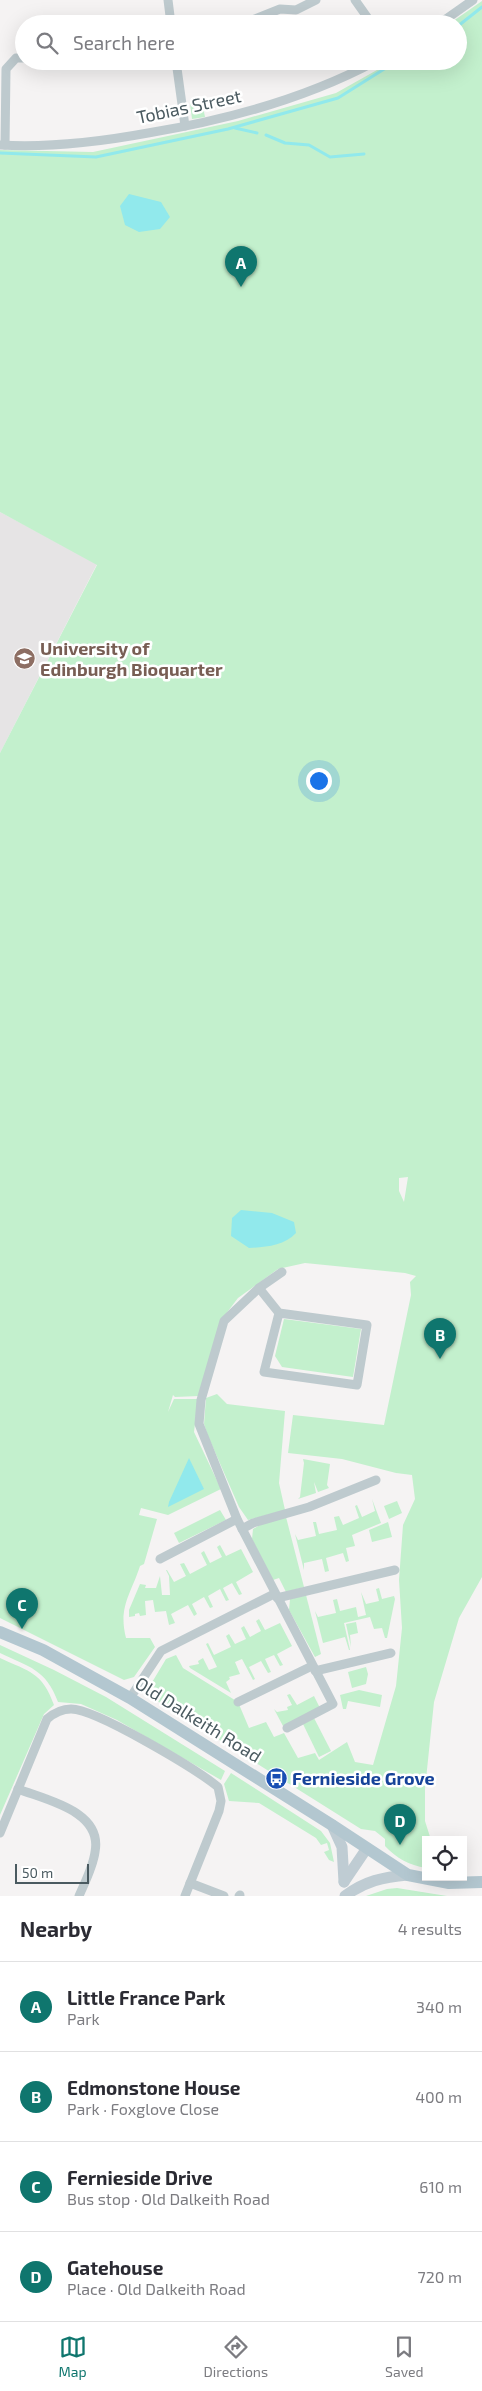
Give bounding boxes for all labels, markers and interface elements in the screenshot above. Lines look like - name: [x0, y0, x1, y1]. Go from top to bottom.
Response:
- search box: [15, 15, 467, 70]
- icon: search: [33, 29, 61, 57]
- text: Search here: [73, 31, 175, 54]
- street label: Tobias Street: [134, 84, 243, 128]
- pin: A: [225, 246, 257, 287]
- place label: University of Edinburgh Bioquarter: [40, 637, 223, 680]
- school or university icon: University of Edinburgh Bioquarter: [12, 647, 36, 671]
- your location: [306, 768, 332, 794]
- pin: B: [424, 1318, 456, 1359]
- pin: C: [6, 1588, 38, 1629]
- street label: Old Dalkeith Road: [131, 1671, 266, 1767]
- bus stop icon: Fernieside Grove: [264, 1767, 288, 1791]
- place label: Fernieside Grove: [292, 1767, 435, 1789]
- pin: D: [384, 1804, 416, 1845]
- map controls: [422, 1836, 467, 1881]
- button: locate: [422, 1836, 467, 1881]
- scale bar: [15, 1861, 89, 1884]
- text: 50 m: [22, 1864, 53, 1881]
- text: Nearby: [20, 1916, 92, 1941]
- text: 4 results: [398, 1919, 462, 1938]
- text: Little France Park: [67, 1986, 225, 2009]
- text: A: [31, 1997, 41, 2016]
- text: 340 m: [416, 1997, 462, 2016]
- text: Park: [67, 2009, 100, 2028]
- text: Edmonstone House: [67, 2076, 240, 2099]
- text: B: [31, 2087, 41, 2106]
- text: 400 m: [415, 2087, 462, 2106]
- text: Park · Foxglove Close: [67, 2099, 219, 2118]
- text: Fernieside Drive: [67, 2166, 213, 2189]
- text: C: [31, 2177, 41, 2196]
- text: 610 m: [419, 2177, 462, 2196]
- text: Bus stop · Old Dalkeith Road: [67, 2189, 270, 2208]
- text: Gatehouse: [67, 2256, 163, 2279]
- text: D: [31, 2267, 41, 2286]
- text: 720 m: [418, 2267, 462, 2286]
- text: Place · Old Dalkeith Road: [67, 2279, 246, 2298]
- tab: Map: [58, 2333, 87, 2380]
- tab: Directions: [204, 2333, 268, 2380]
- tab: Saved: [385, 2333, 424, 2380]

